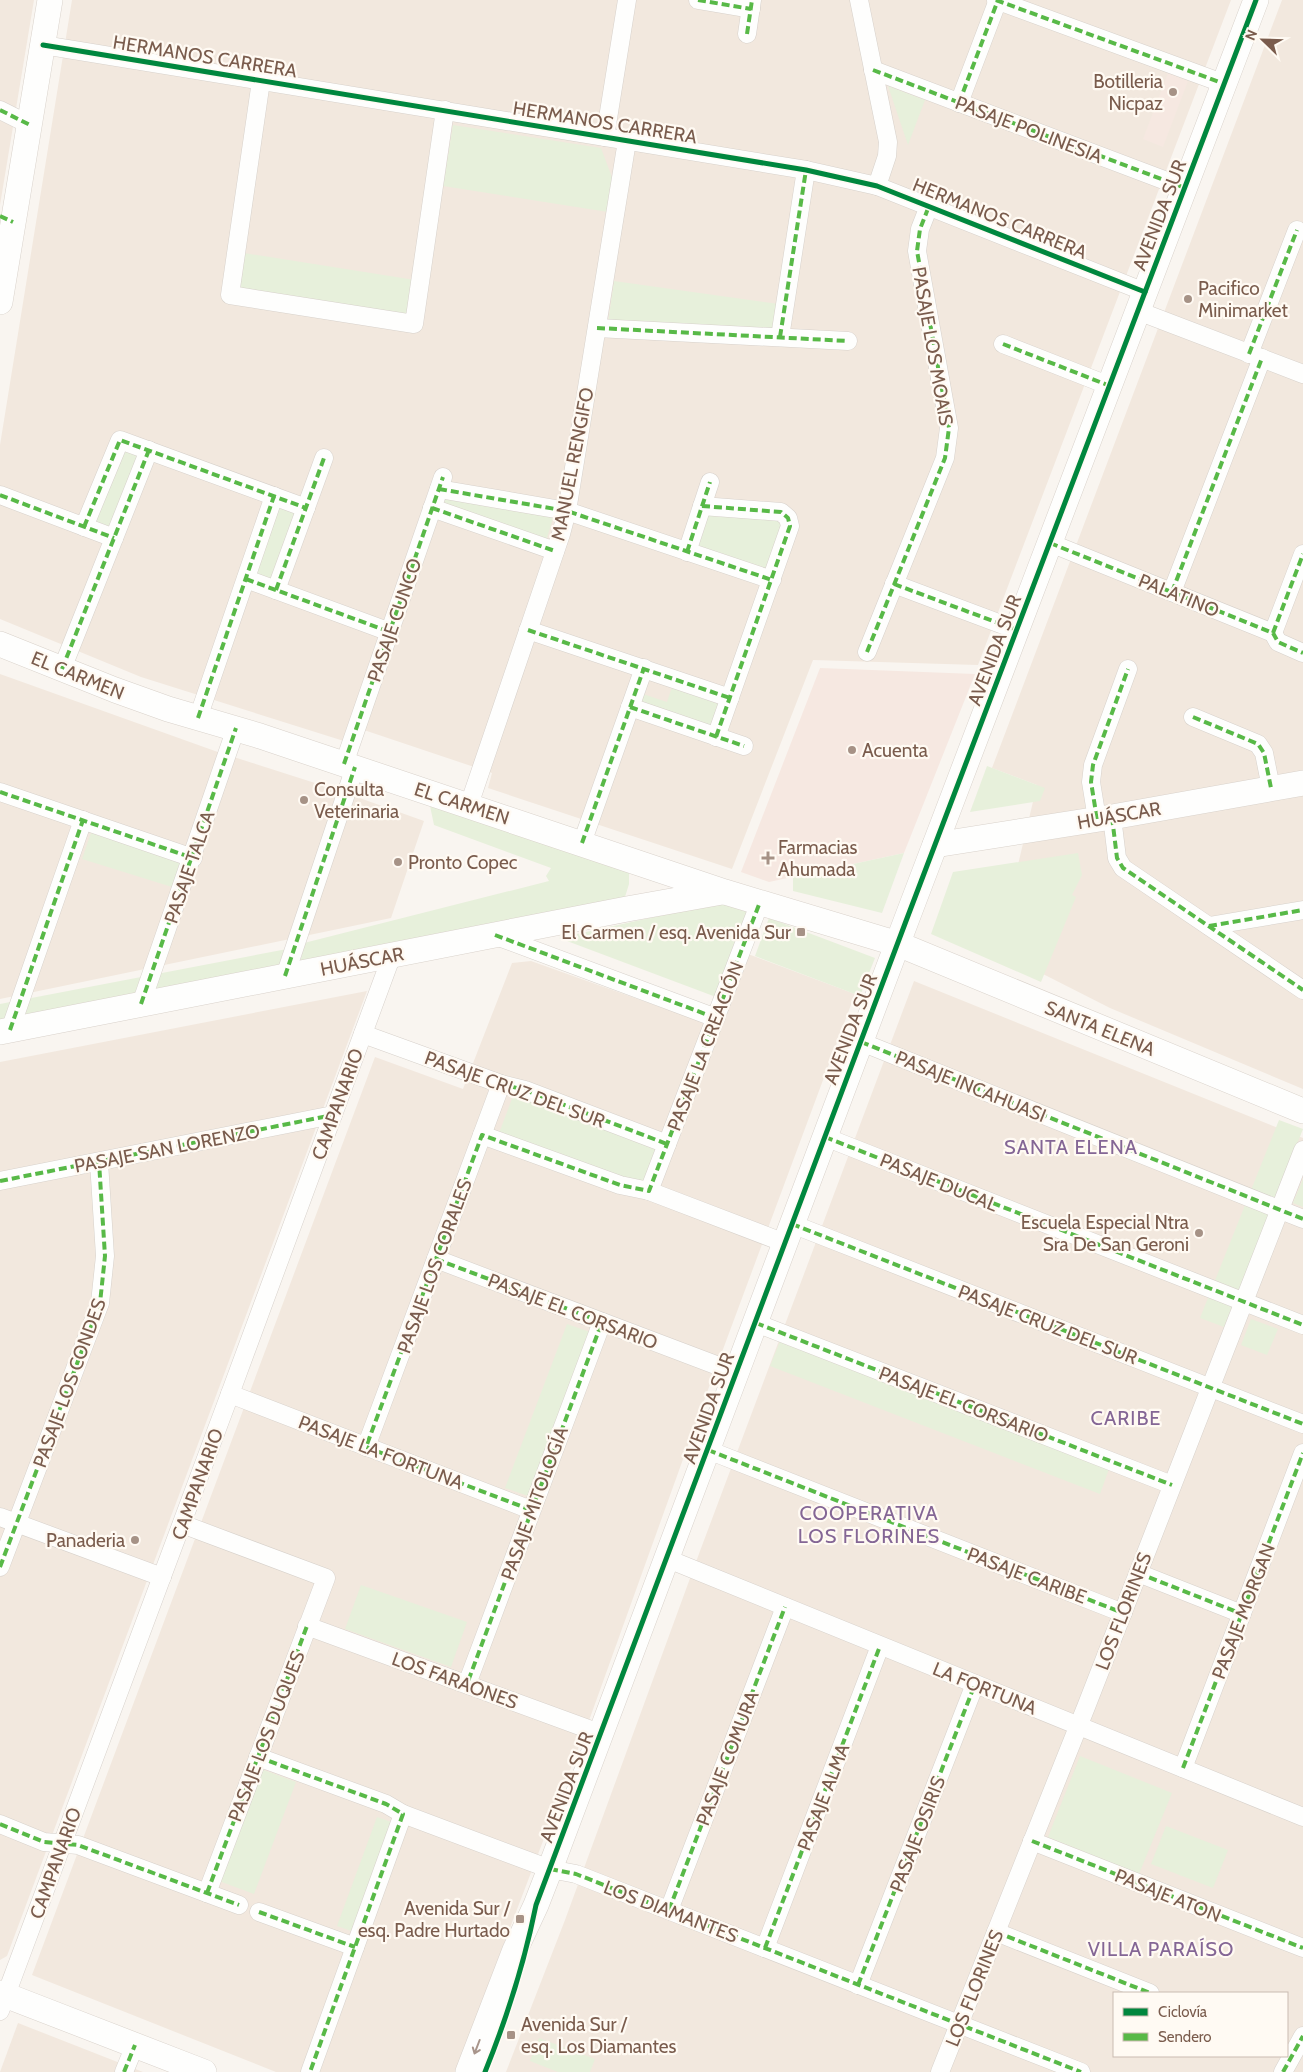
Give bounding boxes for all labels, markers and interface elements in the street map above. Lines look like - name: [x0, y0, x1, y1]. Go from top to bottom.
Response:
- north arrow: [1238, 15, 1288, 65]
- text: N: [1241, 27, 1261, 43]
- street label: HERMANOS CARRERA: [111, 31, 299, 82]
- place label: Botilleria Nicpaz: [1093, 70, 1163, 115]
- marker: Botilleria Nicpaz: [1167, 86, 1179, 98]
- street label: PASAJE POLINESIA: [952, 91, 1106, 168]
- street label: HERMANOS CARRERA: [511, 97, 699, 148]
- street label: AVENIDA SUR: [1128, 156, 1191, 274]
- street label: HERMANOS CARRERA: [909, 173, 1091, 264]
- street label: PASAJE LOS MOAIS: [907, 265, 958, 427]
- place label: Pacifico Minimarket: [1198, 277, 1289, 322]
- marker: Pacifico Minimarket: [1182, 293, 1194, 305]
- street label: MANUEL RENGIFO: [546, 385, 599, 543]
- street label: PASAJE CUNCO: [363, 555, 426, 685]
- street label: PALATINO: [1135, 569, 1223, 622]
- street label: AVENIDA SUR: [963, 591, 1026, 709]
- street label: EL CARMEN: [28, 646, 128, 705]
- place label: Acuenta: [862, 739, 928, 762]
- marker: Acuenta: [846, 744, 858, 756]
- street label: EL CARMEN: [411, 777, 512, 830]
- place label: Consulta Veterinaria: [314, 778, 399, 823]
- marker: Consulta Veterinaria: [298, 794, 310, 806]
- street label: HUÁSCAR: [1075, 796, 1163, 834]
- street label: PASAJE TALCA: [159, 808, 220, 926]
- place label: Farmacias Ahumada: [778, 836, 858, 881]
- place label: Pronto Copec: [408, 851, 518, 874]
- marker: Farmacias Ahumada: [762, 852, 774, 864]
- marker: Pronto Copec: [392, 856, 404, 868]
- place label: El Carmen / esq. Avenida Sur: [561, 921, 791, 944]
- marker: El Carmen / esq. Avenida Sur: [795, 926, 807, 938]
- street label: HUÁSCAR: [318, 941, 406, 981]
- street label: PASAJE LA CREACIÓN: [662, 958, 748, 1134]
- street label: AVENIDA SUR: [819, 970, 882, 1088]
- street label: SANTA ELENA: [1041, 996, 1159, 1061]
- street label: CAMPANARIO: [307, 1045, 368, 1163]
- street label: PASAJE CRUZ DEL SUR: [422, 1046, 609, 1133]
- street label: PASAJE INCAHUASI: [892, 1046, 1049, 1127]
- street label: PASAJE SAN LORENZO: [72, 1119, 262, 1178]
- district label: SANTA ELENA: [1004, 1135, 1138, 1159]
- street label: PASAJE DUCAL: [877, 1148, 1001, 1217]
- street label: PASAJE LOS CORALES: [392, 1176, 477, 1356]
- place label: Escuela Especial Ntra Sra De San Geroni: [1021, 1211, 1189, 1256]
- marker: Escuela Especial Ntra Sra De San Geroni: [1193, 1227, 1205, 1239]
- street label: PASAJE EL CORSARIO: [485, 1269, 661, 1354]
- street label: PASAJE CRUZ DEL SUR: [955, 1280, 1141, 1369]
- street label: PASAJE LOS CONDES: [28, 1296, 111, 1471]
- street label: AVENIDA SUR: [678, 1349, 739, 1467]
- street label: PASAJE EL CORSARIO: [876, 1362, 1052, 1447]
- district label: CARIBE: [1091, 1406, 1161, 1430]
- street label: PASAJE LA FORTUNA: [295, 1410, 467, 1495]
- street label: PASAJE MITOLOGÍA: [495, 1423, 573, 1583]
- street label: CAMPANARIO: [167, 1425, 228, 1543]
- district label: COOPERATIVA LOS FLORINES: [798, 1501, 940, 1548]
- place label: Panaderia: [46, 1529, 125, 1552]
- marker: Panaderia: [129, 1534, 141, 1546]
- street label: PASAJE MORGAN: [1207, 1540, 1280, 1682]
- street label: PASAJE CARIBE: [964, 1542, 1090, 1609]
- street label: LOS FLORINES: [1091, 1549, 1156, 1673]
- street label: LOS FARAONES: [389, 1647, 521, 1714]
- street label: PASAJE LOS DUQUES: [223, 1648, 310, 1825]
- street label: LA FORTUNA: [929, 1657, 1040, 1720]
- street label: PASAJE COMURA: [691, 1687, 764, 1829]
- street label: AVENIDA SUR: [535, 1728, 598, 1846]
- street label: PASAJE ALMA: [793, 1740, 854, 1854]
- street label: PASAJE OSIRIS: [885, 1773, 950, 1895]
- street label: CAMPANARIO: [25, 1804, 86, 1922]
- street label: PASAJE ATON: [1111, 1864, 1224, 1927]
- street label: LOS DIAMANTES: [601, 1875, 741, 1948]
- place label: Avenida Sur / esq. Padre Hurtado: [358, 1897, 511, 1942]
- marker: Avenida Sur / esq. Padre Hurtado: [514, 1913, 526, 1925]
- street label: LOS FLORINES: [941, 1926, 1008, 2050]
- district label: VILLA PARAÍSO: [1088, 1937, 1234, 1961]
- legend: [1113, 1992, 1288, 2057]
- text: Ciclovía: [1158, 2003, 1208, 2021]
- place label: Avenida Sur / esq. Los Diamantes: [521, 2013, 676, 2058]
- text: Sendero: [1158, 2028, 1212, 2046]
- marker: Avenida Sur / esq. Los Diamantes: [505, 2029, 517, 2041]
- one-way arrow: [472, 2039, 482, 2054]

